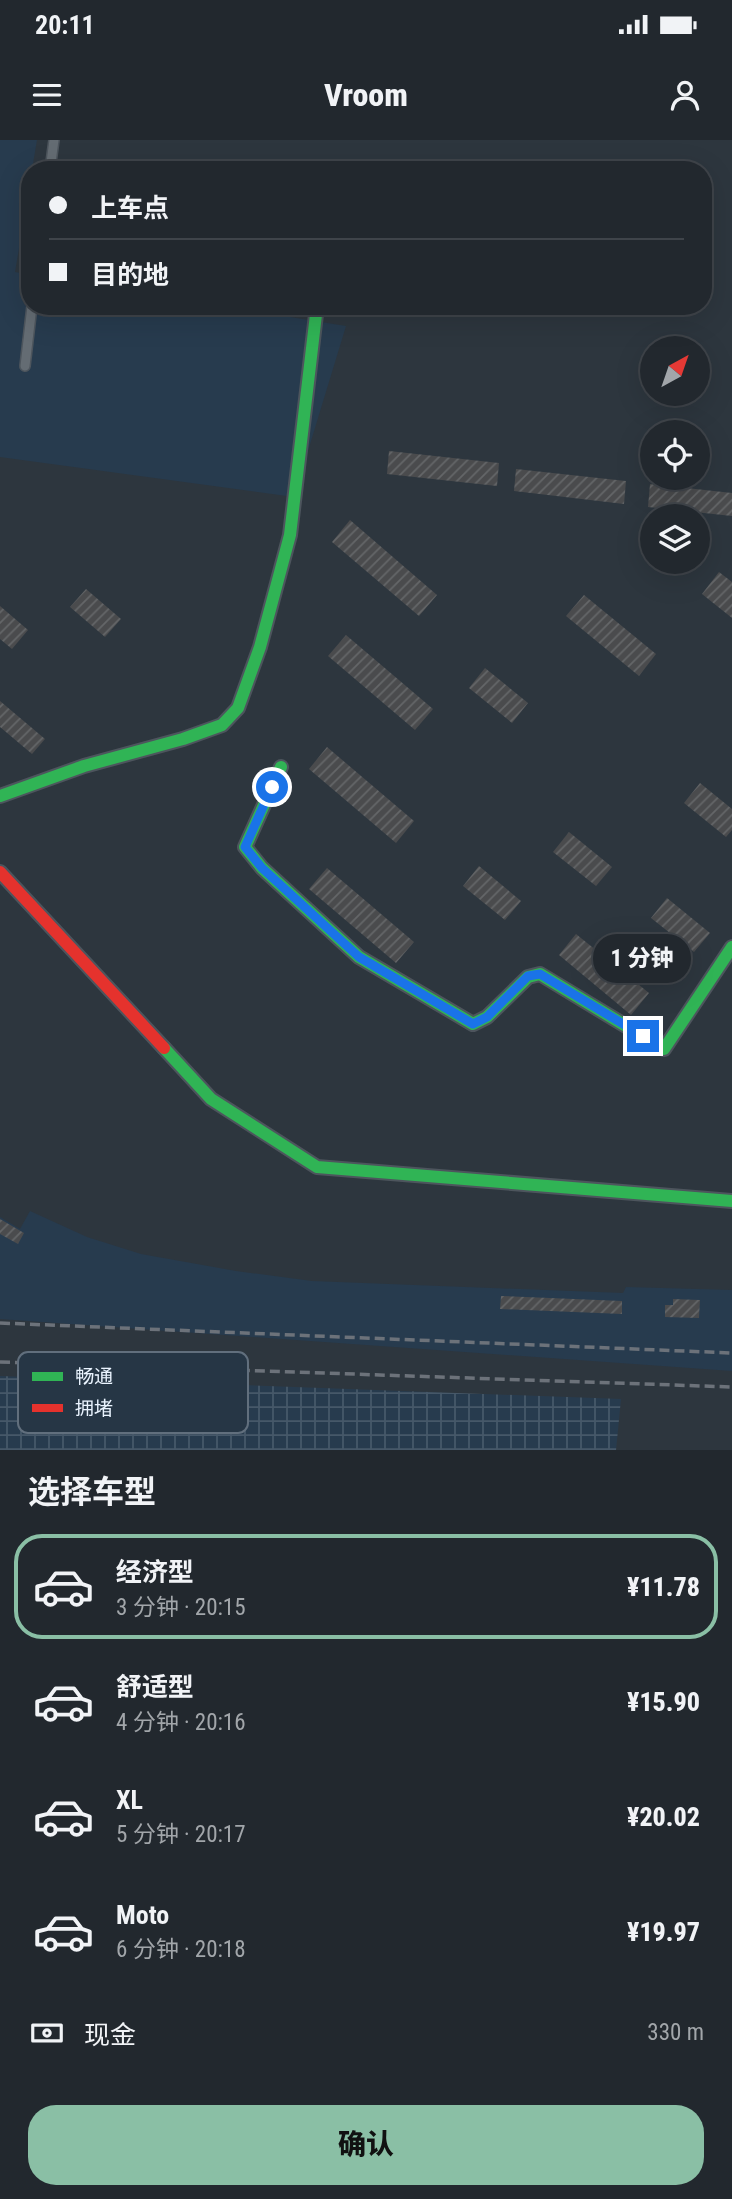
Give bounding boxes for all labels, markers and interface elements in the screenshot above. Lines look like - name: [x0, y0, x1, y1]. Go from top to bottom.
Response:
- text: 20:11: [35, 10, 95, 40]
- icon: menu: [28, 76, 66, 114]
- text: Vroom: [324, 76, 408, 114]
- icon: person: [666, 76, 704, 114]
- text: 上车点: [91, 193, 169, 223]
- text: 目的地: [91, 260, 169, 290]
- north arrow: [640, 336, 710, 406]
- map controls: [640, 336, 710, 574]
- button: locate: [640, 420, 710, 490]
- button: layers: [640, 504, 710, 574]
- route start: [256, 771, 288, 803]
- callout: 1 分钟: [594, 934, 692, 984]
- text: 1 分钟: [611, 945, 674, 972]
- route end: [627, 1020, 659, 1052]
- legend: [18, 1352, 248, 1433]
- text: 畅通: [75, 1365, 113, 1388]
- text: 拥堵: [75, 1397, 113, 1420]
- text: 选择车型: [28, 1473, 156, 1511]
- icon: car: [32, 1555, 95, 1618]
- text: 经济型: [116, 1557, 194, 1587]
- text: ¥11.78: [627, 1572, 700, 1602]
- text: 3 分钟 · 20:15: [116, 1594, 246, 1621]
- icon: car: [32, 1670, 95, 1733]
- text: 舒适型: [116, 1672, 194, 1702]
- text: ¥15.90: [627, 1687, 700, 1717]
- text: 4 分钟 · 20:16: [116, 1709, 246, 1736]
- icon: car: [32, 1785, 95, 1848]
- text: XL: [116, 1785, 143, 1815]
- text: ¥20.02: [627, 1802, 700, 1832]
- text: 5 分钟 · 20:17: [116, 1821, 246, 1848]
- icon: car: [32, 1900, 95, 1963]
- text: Moto: [116, 1900, 169, 1930]
- text: ¥19.97: [627, 1917, 700, 1947]
- text: 6 分钟 · 20:18: [116, 1936, 246, 1963]
- icon: cash: [28, 2014, 66, 2052]
- text: 330 m: [647, 2019, 704, 2046]
- text: 现金: [84, 2020, 136, 2050]
- button: 确认: [28, 2105, 704, 2185]

